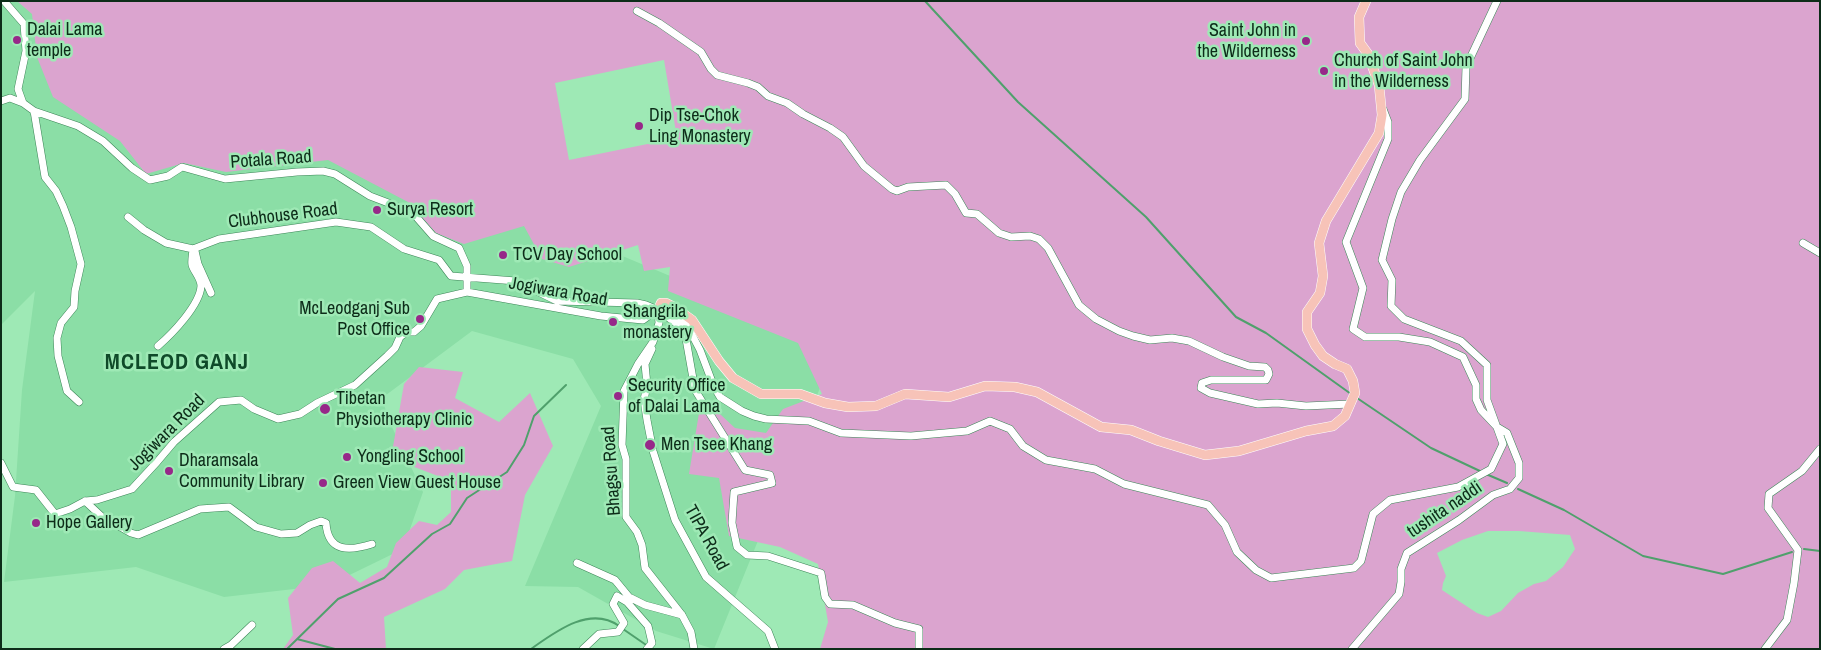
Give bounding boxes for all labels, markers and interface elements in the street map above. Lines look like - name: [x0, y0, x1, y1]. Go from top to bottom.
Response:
- place label: Dalai Lama temple: [27, 19, 102, 62]
- place label: Saint John in the Wilderness: [1198, 20, 1296, 62]
- marker: Dalai Lama temple: [11, 34, 23, 46]
- marker: Saint John in the Wilderness: [1300, 35, 1312, 47]
- place label: Church of Saint John in the Wilderness: [1334, 50, 1473, 92]
- marker: Church of Saint John in the Wilderness: [1318, 65, 1330, 77]
- place label: Dip Tse-Chok Ling Monastery: [649, 105, 751, 148]
- marker: Dip Tse-Chok Ling Monastery: [633, 120, 645, 132]
- street label: Potala Road: [230, 146, 312, 174]
- street label: Clubhouse Road: [227, 199, 339, 233]
- place label: Surya Resort: [387, 199, 473, 221]
- marker: Surya Resort: [371, 204, 383, 216]
- place label: TCV Day School: [513, 244, 622, 266]
- marker: TCV Day School: [497, 249, 509, 261]
- street label: Jogiwara Road: [507, 273, 609, 311]
- place label: McLeodganj Sub Post Office: [299, 298, 410, 340]
- place label: Shangrila monastery: [623, 301, 692, 344]
- marker: McLeodganj Sub Post Office: [414, 313, 426, 325]
- marker: Shangrila monastery: [607, 316, 619, 328]
- district label: MCLEOD GANJ: [103, 350, 251, 376]
- place label: Security Office of Dalai Lama: [628, 375, 725, 418]
- place label: Tibetan Physiotherapy Clinic: [336, 388, 472, 430]
- street label: Jogiwara Road: [124, 390, 210, 476]
- marker: Security Office of Dalai Lama: [612, 390, 624, 402]
- marker: Tibetan Physiotherapy Clinic: [318, 402, 332, 416]
- street label: Bhagsu Road: [598, 426, 626, 516]
- place label: Men Tsee Khang: [661, 434, 772, 456]
- marker: Men Tsee Khang: [643, 438, 657, 452]
- place label: Yongling School: [357, 446, 463, 468]
- place label: Dharamsala Community Library: [179, 450, 304, 492]
- marker: Yongling School: [341, 451, 353, 463]
- marker: Dharamsala Community Library: [163, 465, 175, 477]
- place label: Green View Guest House: [333, 472, 501, 494]
- marker: Green View Guest House: [317, 477, 329, 489]
- street label: tushita naddi: [1404, 477, 1486, 543]
- street label: TIPA Road: [679, 502, 733, 574]
- place label: Hope Gallery: [46, 512, 132, 534]
- marker: Hope Gallery: [30, 517, 42, 529]

